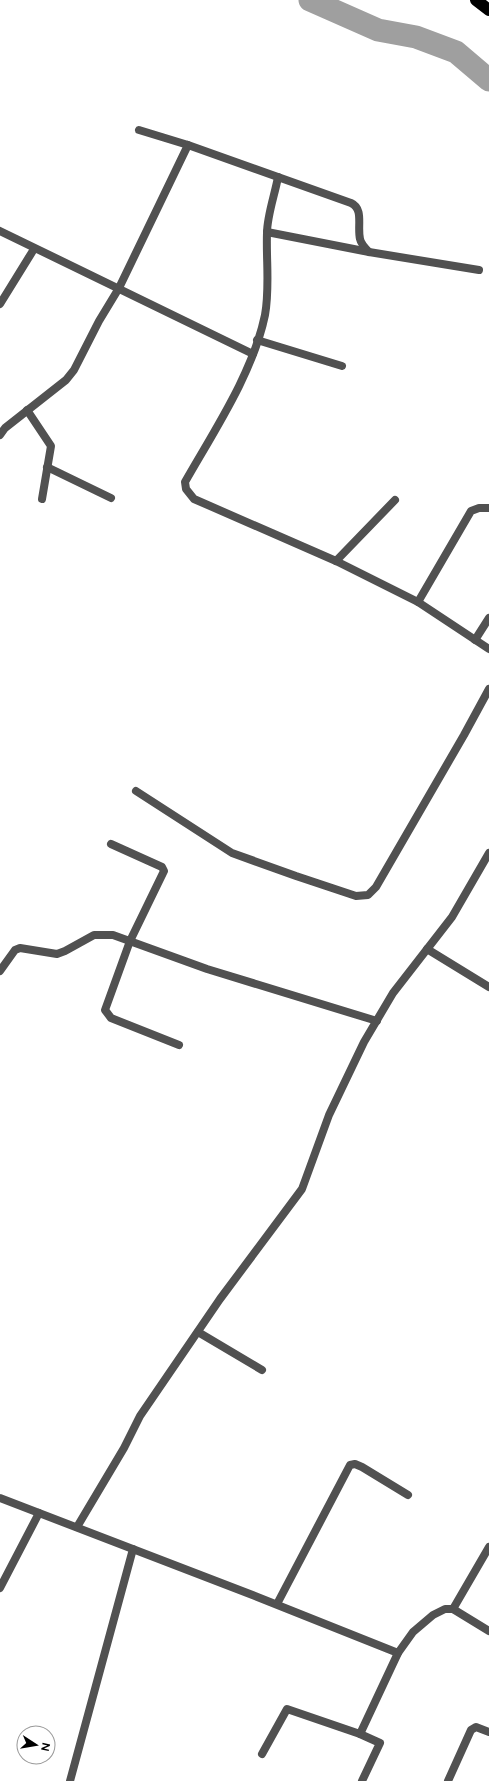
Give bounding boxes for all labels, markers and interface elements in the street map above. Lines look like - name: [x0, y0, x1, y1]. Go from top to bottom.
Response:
- north arrow: [16, 1725, 56, 1765]
- text: N: [38, 1741, 53, 1752]

